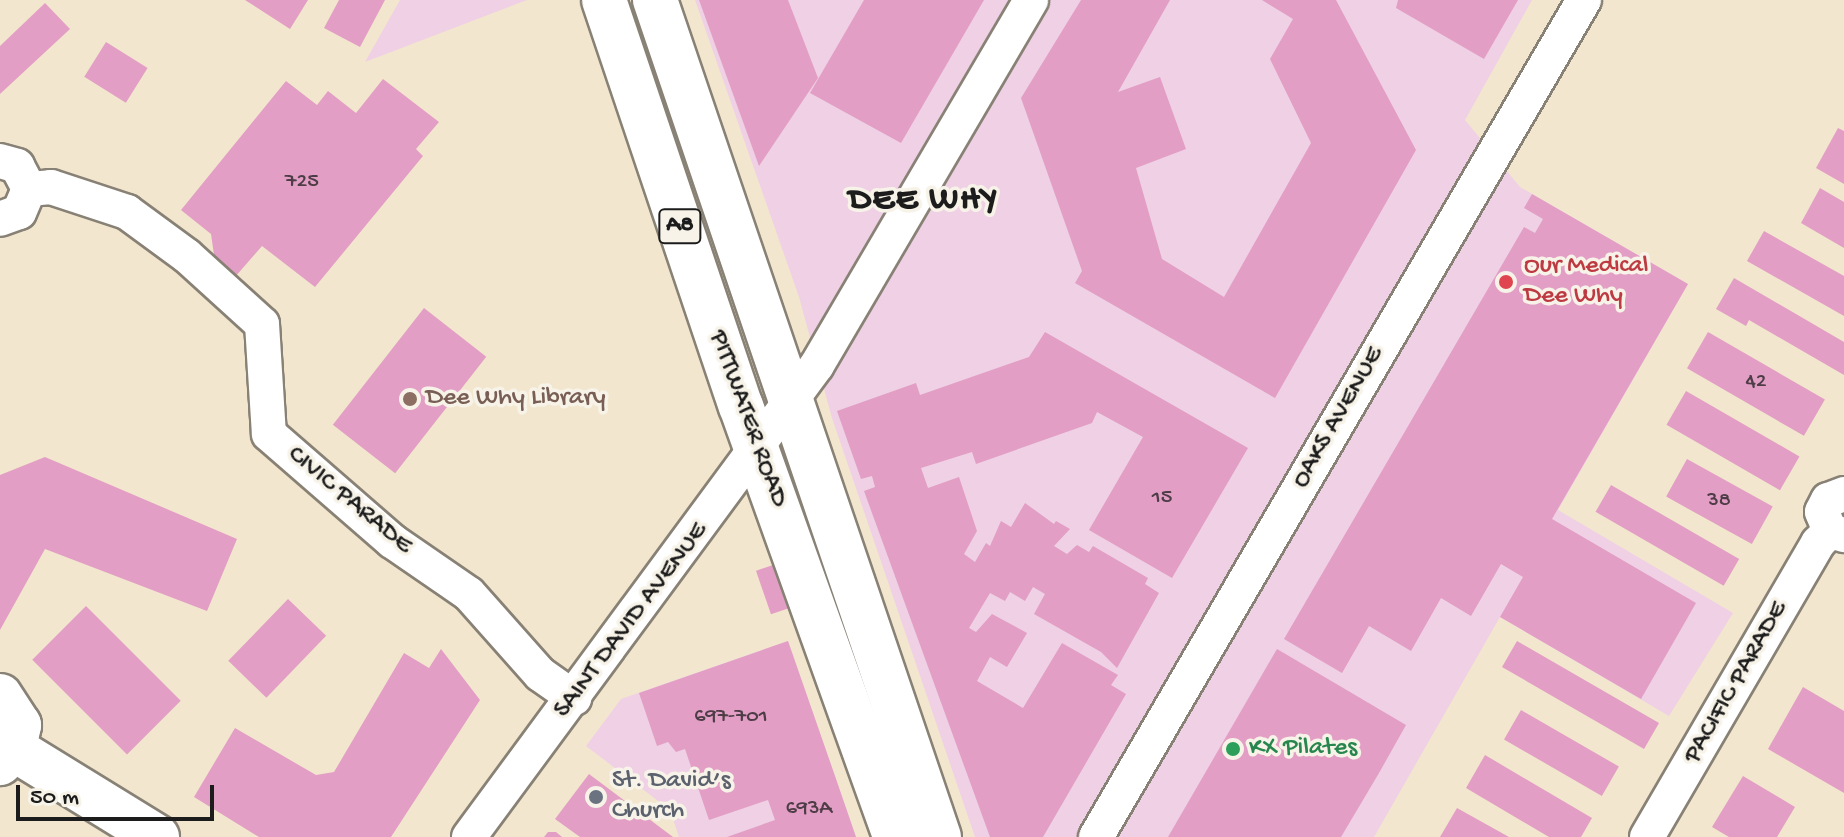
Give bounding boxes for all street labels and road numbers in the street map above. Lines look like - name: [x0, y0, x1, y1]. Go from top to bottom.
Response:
- road number: A8: [658, 206, 702, 246]
- street label: PITTWATER ROAD: [701, 326, 793, 512]
- street label: OAKS AVENUE: [1286, 342, 1392, 494]
- street label: CIVIC PARADE: [280, 440, 418, 562]
- street label: SAINT DAVID AVENUE: [548, 517, 716, 725]
- street label: PACIFIC PARADE: [1678, 597, 1796, 769]

